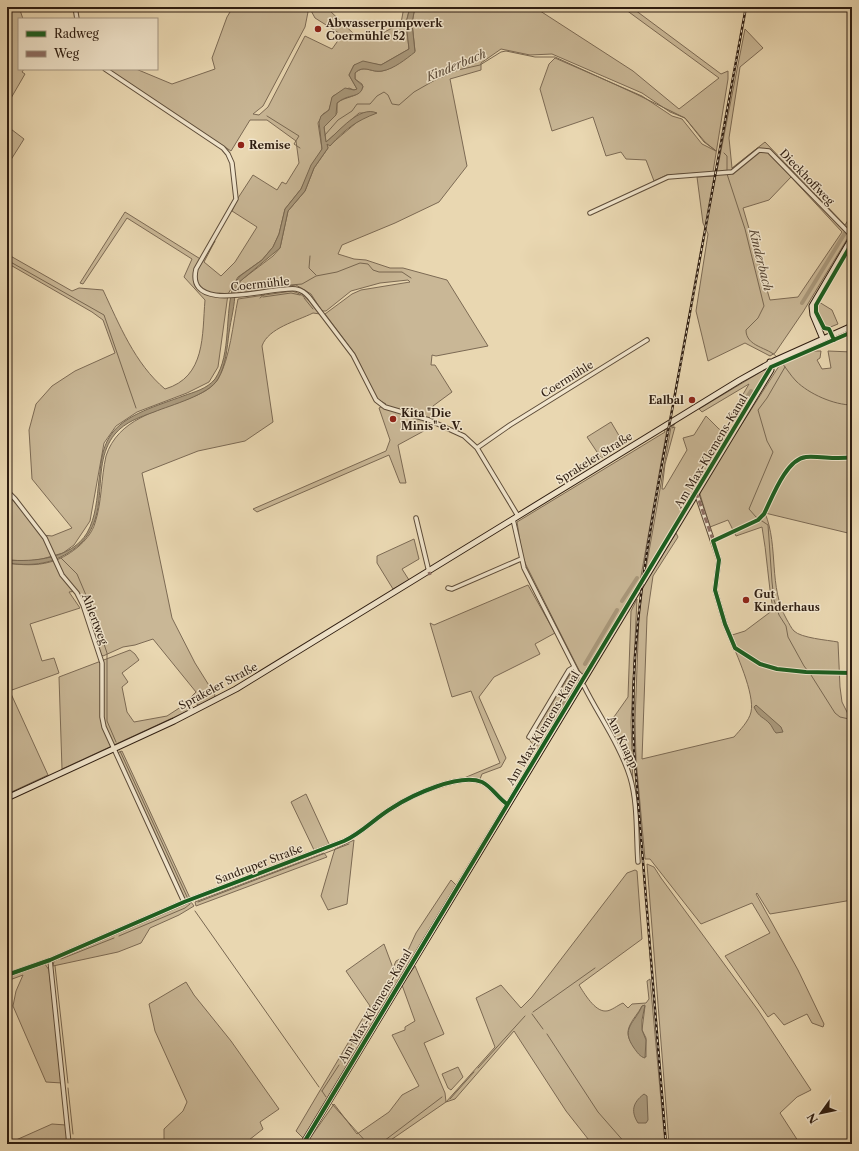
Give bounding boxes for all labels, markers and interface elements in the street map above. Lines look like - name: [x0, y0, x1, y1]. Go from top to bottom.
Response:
- place label: Abwasserpumpwerk Coermühle 52: [325, 16, 443, 43]
- legend: [18, 18, 158, 70]
- marker: Abwasserpumpwerk Coermühle 52: [313, 24, 323, 34]
- text: Radweg: [54, 26, 100, 41]
- text: Weg: [53, 46, 80, 61]
- water label: Kinderbach: [423, 46, 488, 85]
- place label: Remise: [249, 138, 291, 152]
- marker: Remise: [236, 140, 246, 150]
- street label: Dieckhoffweg: [777, 146, 837, 208]
- water label: Kinderbach: [746, 226, 776, 293]
- street label: Coermühle: [230, 274, 290, 294]
- street label: Coermühle: [538, 357, 596, 401]
- street label: Am Max-Klemens-Kanal: [671, 391, 751, 511]
- place label: Ealbal: [648, 393, 684, 407]
- marker: Ealbal: [687, 395, 697, 405]
- place label: Kita "Die Minis" e. V.: [401, 406, 463, 433]
- marker: Kita "Die Minis" e. V.: [388, 414, 398, 424]
- street label: Sprakeler Straße: [553, 429, 635, 487]
- place label: Gut Kinderhaus: [754, 587, 820, 614]
- street label: Ahlertweg: [78, 590, 111, 647]
- marker: Gut Kinderhaus: [741, 595, 751, 605]
- street label: Sprakeler Straße: [176, 659, 260, 713]
- street label: Am Max-Klemens-Kanal: [503, 668, 583, 788]
- street label: Am Knapp: [604, 713, 642, 770]
- street label: Sandruper Straße: [213, 841, 305, 887]
- street label: Am Max-Klemens-Kanal: [335, 946, 415, 1066]
- north arrow: [801, 1093, 841, 1133]
- text: N: [804, 1110, 821, 1126]

